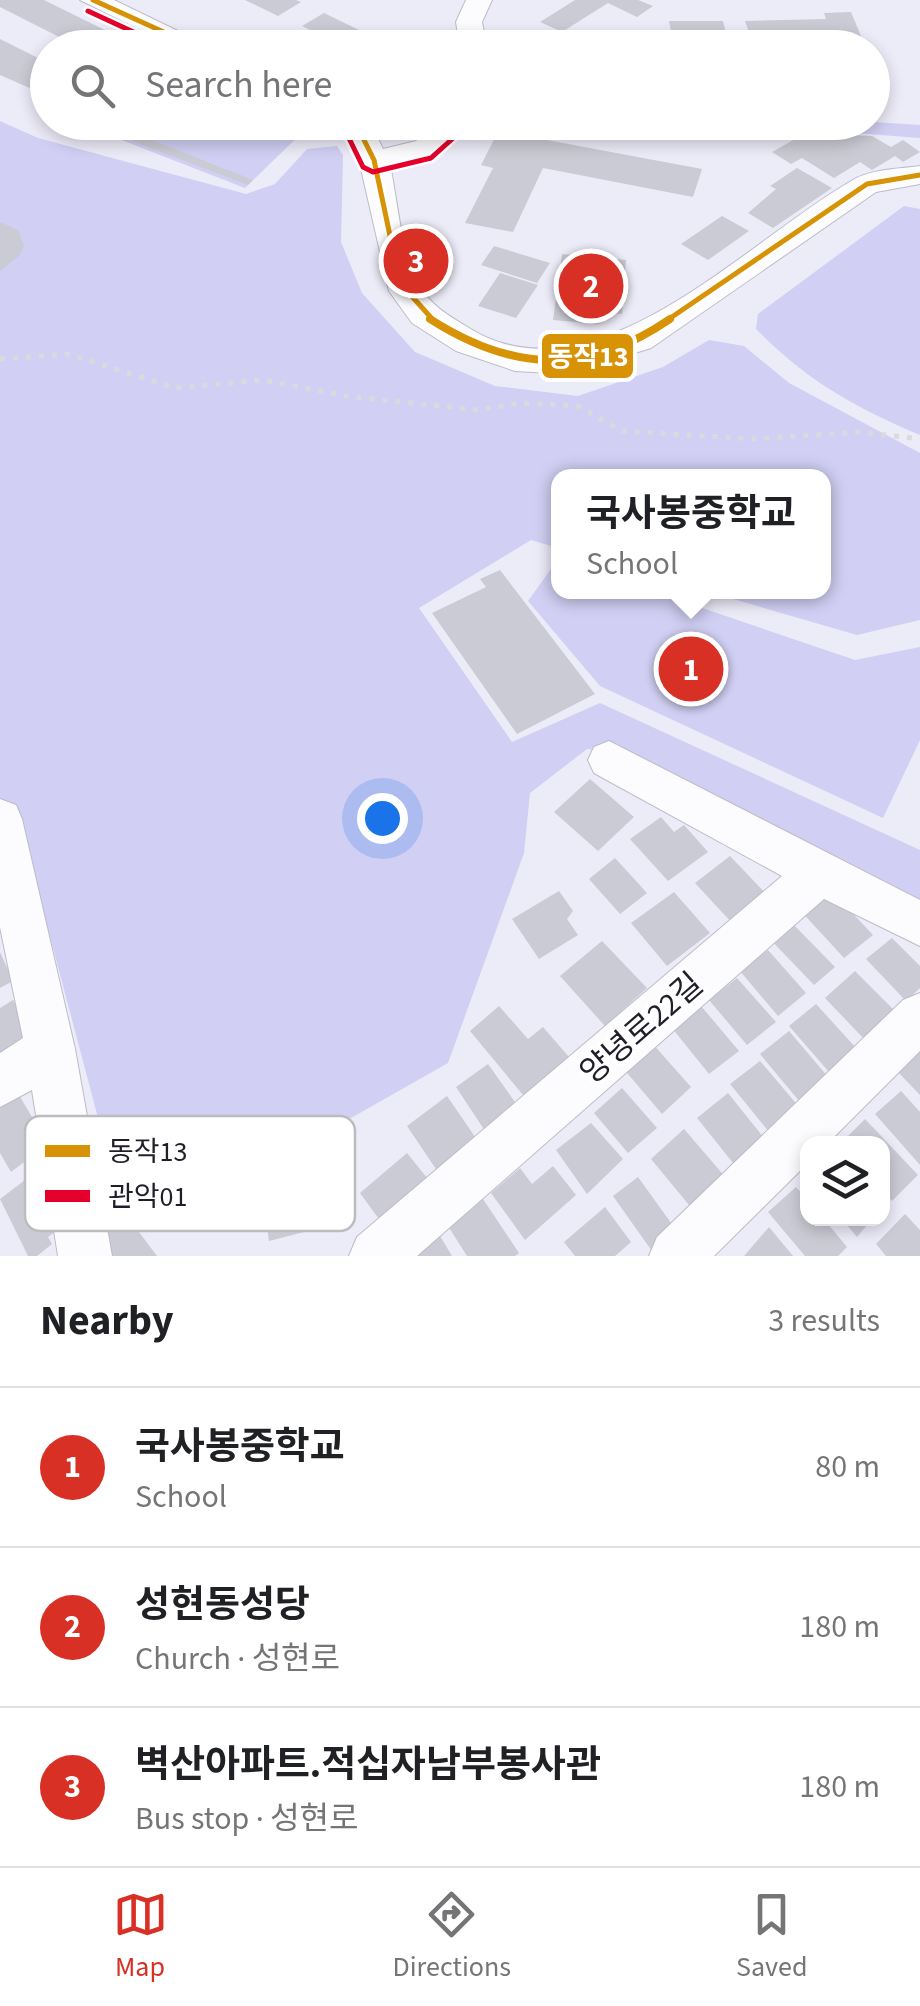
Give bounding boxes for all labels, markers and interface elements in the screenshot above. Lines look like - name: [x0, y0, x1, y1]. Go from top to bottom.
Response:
- search box: [30, 30, 890, 140]
- icon: search: [65, 58, 120, 113]
- text: Search here: [145, 58, 332, 112]
- pin: 3: [384, 224, 448, 298]
- pin: 2: [558, 248, 624, 324]
- line badge: 동작13: [540, 332, 635, 380]
- text: 동작13: [547, 337, 629, 377]
- popup: [551, 469, 831, 599]
- text: 국사봉중학교: [586, 487, 796, 541]
- text: School: [586, 541, 678, 587]
- pin: 1: [658, 632, 724, 706]
- your location: [357, 793, 408, 844]
- street label: 양녕로22길: [570, 962, 713, 1095]
- legend: [25, 1116, 355, 1231]
- text: 동작13: [108, 1132, 187, 1172]
- map controls: [800, 1136, 890, 1226]
- button: layers: [800, 1136, 890, 1226]
- text: 관악01: [108, 1177, 187, 1217]
- text: Nearby: [40, 1291, 174, 1351]
- text: 3 results: [768, 1298, 880, 1344]
- text: 국사봉중학교: [135, 1420, 345, 1474]
- text: 1: [64, 1444, 81, 1490]
- text: 80 m: [815, 1444, 880, 1490]
- text: School: [135, 1474, 227, 1520]
- text: 성현동성당: [135, 1578, 310, 1632]
- text: 2: [64, 1604, 81, 1650]
- text: 180 m: [799, 1604, 880, 1650]
- text: Church · 성현로: [135, 1636, 340, 1682]
- text: 벽산아파트.적십자남부봉사관: [135, 1738, 601, 1792]
- text: 3: [64, 1764, 81, 1810]
- text: 180 m: [799, 1764, 880, 1810]
- text: Bus stop · 성현로: [135, 1796, 358, 1842]
- tab: Map: [113, 1887, 168, 1987]
- tab: Directions: [393, 1887, 511, 1987]
- tab: Saved: [736, 1887, 807, 1987]

